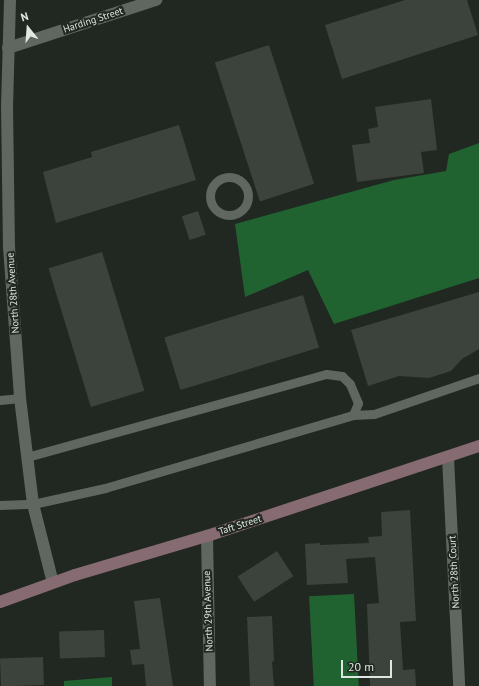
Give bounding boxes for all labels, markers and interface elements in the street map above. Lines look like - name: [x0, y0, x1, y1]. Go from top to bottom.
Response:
- street label: Harding Street: [62, 5, 124, 35]
- north arrow: [8, 8, 48, 48]
- text: N: [19, 9, 30, 24]
- street label: North 28th Avenue: [4, 252, 22, 334]
- street label: Taft Street: [217, 512, 263, 538]
- street label: North 28th Court: [446, 535, 462, 609]
- street label: North 29th Avenue: [201, 570, 215, 652]
- scale bar: [343, 652, 394, 678]
- text: 20 m: [348, 659, 374, 674]

